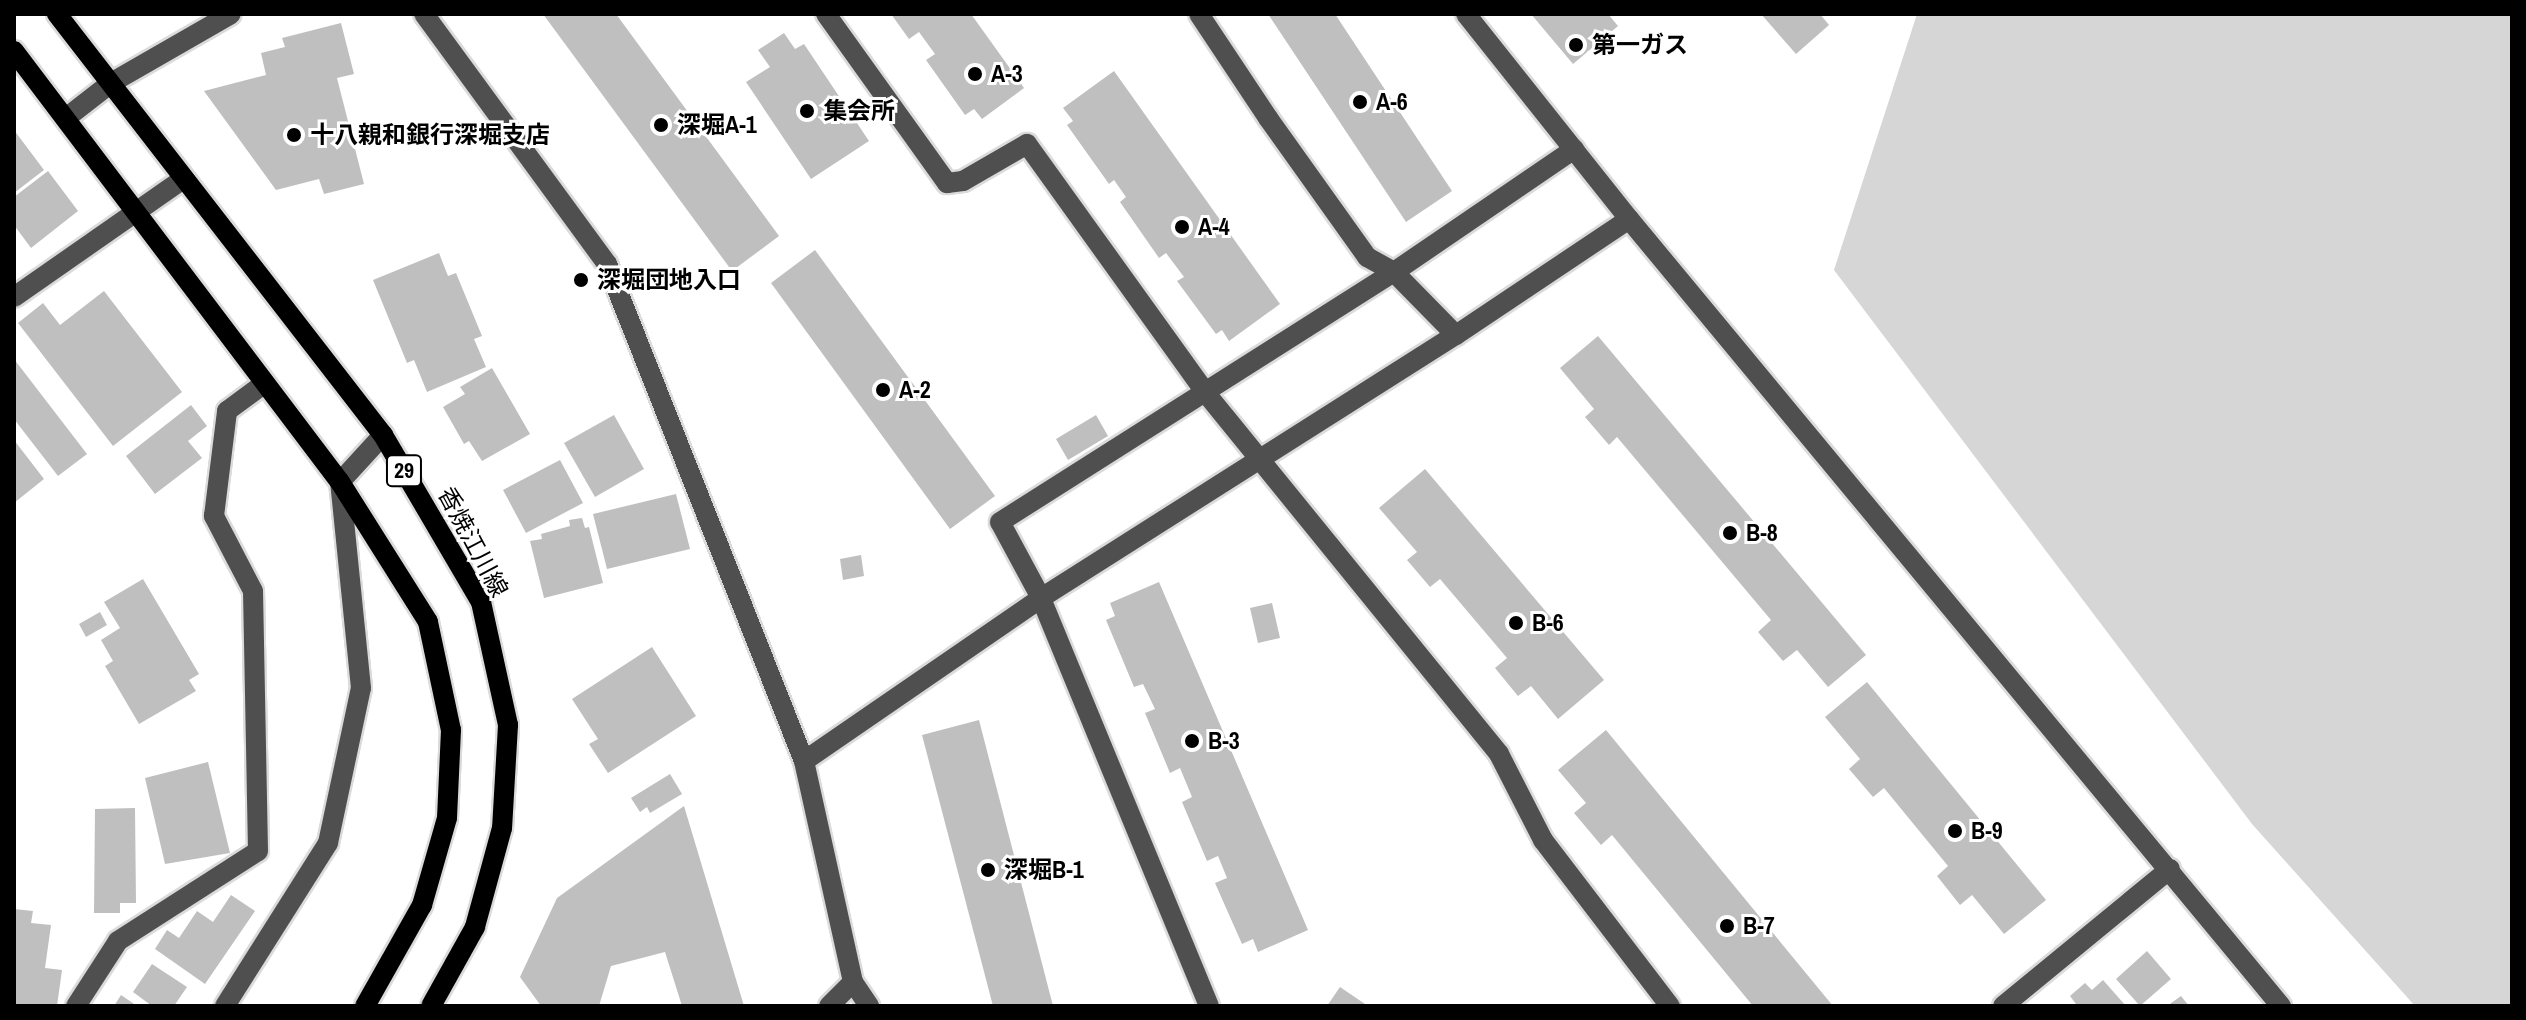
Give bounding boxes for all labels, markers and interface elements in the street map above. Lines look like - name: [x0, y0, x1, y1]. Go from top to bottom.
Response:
- place label: 第一ガス: [1592, 31, 1688, 59]
- marker: 第一ガス: [1567, 36, 1585, 54]
- place label: A-3: [991, 60, 1023, 88]
- marker: A-3: [966, 65, 984, 83]
- place label: A-6: [1376, 88, 1408, 116]
- marker: A-6: [1351, 93, 1369, 111]
- place label: 集会所: [823, 97, 895, 125]
- marker: 集会所: [798, 102, 816, 120]
- place label: 深堀A-1: [677, 111, 757, 139]
- marker: 深堀A-1: [652, 116, 670, 134]
- place label: 十八親和銀行深堀支店: [310, 121, 550, 149]
- marker: 十八親和銀行深堀支店: [285, 126, 303, 144]
- place label: A-4: [1198, 213, 1230, 241]
- marker: A-4: [1173, 218, 1191, 236]
- place label: 深堀団地入口: [597, 266, 741, 294]
- marker: 深堀団地入口: [572, 271, 590, 289]
- place label: A-2: [899, 376, 931, 404]
- marker: A-2: [874, 381, 892, 399]
- road number: 29: [384, 453, 424, 489]
- street label: 香焼江川線: [432, 482, 514, 602]
- place label: B-8: [1746, 519, 1778, 547]
- marker: B-8: [1721, 524, 1739, 542]
- place label: B-6: [1532, 609, 1564, 637]
- marker: B-6: [1507, 614, 1525, 632]
- place label: B-3: [1208, 727, 1240, 755]
- marker: B-3: [1183, 732, 1201, 750]
- place label: B-9: [1971, 817, 2003, 845]
- marker: B-9: [1946, 822, 1964, 840]
- place label: 深堀B-1: [1004, 856, 1084, 884]
- marker: 深堀B-1: [979, 861, 997, 879]
- place label: B-7: [1743, 912, 1775, 940]
- marker: B-7: [1718, 917, 1736, 935]

